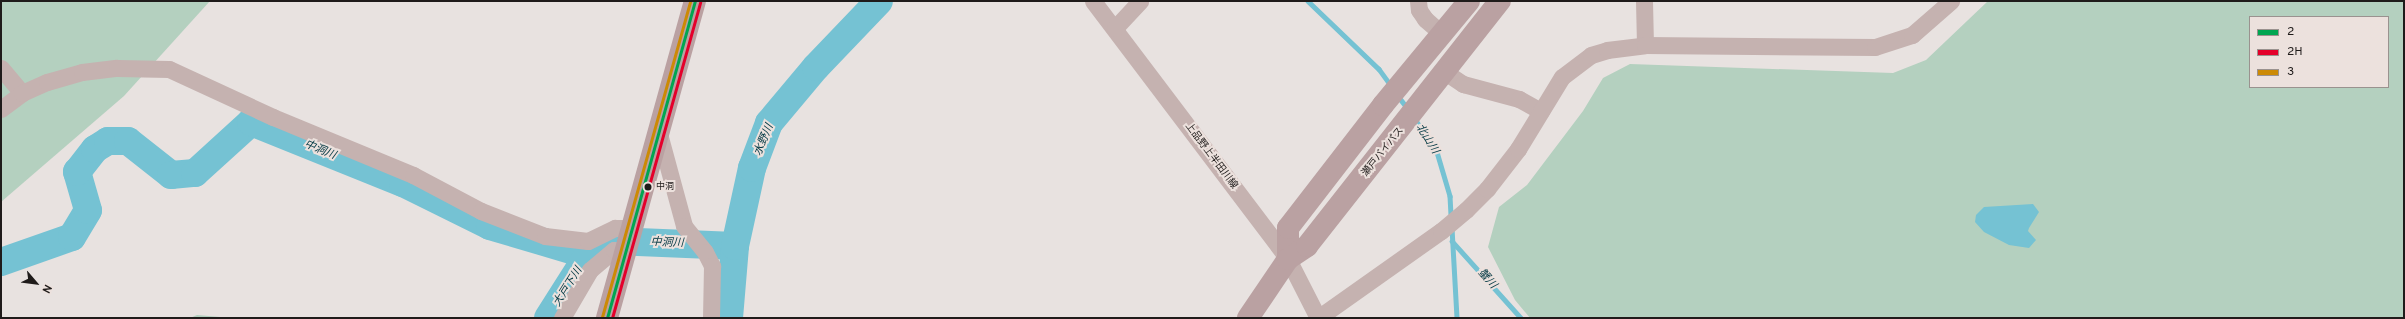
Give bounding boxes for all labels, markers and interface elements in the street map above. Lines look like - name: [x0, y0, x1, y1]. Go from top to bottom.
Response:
- legend: [2249, 16, 2389, 88]
- text: 2: [2287, 24, 2294, 40]
- text: 2H: [2287, 44, 2303, 60]
- text: 3: [2287, 64, 2294, 80]
- street label: 上品野上半田川線: [1182, 120, 1240, 192]
- water label: 水野川: [751, 122, 777, 158]
- water label: 北山川: [1413, 122, 1441, 156]
- street label: 瀬戸バイパス: [1359, 125, 1407, 179]
- water label: 中洞川: [302, 138, 338, 162]
- marker: 中洞: [643, 182, 653, 192]
- place label: 中洞: [656, 182, 674, 192]
- water label: 中洞川: [650, 236, 684, 250]
- north arrow: [16, 263, 56, 303]
- water label: 大戸下川: [551, 265, 585, 309]
- water label: 蟹川: [1475, 266, 1499, 292]
- text: N: [39, 282, 55, 295]

